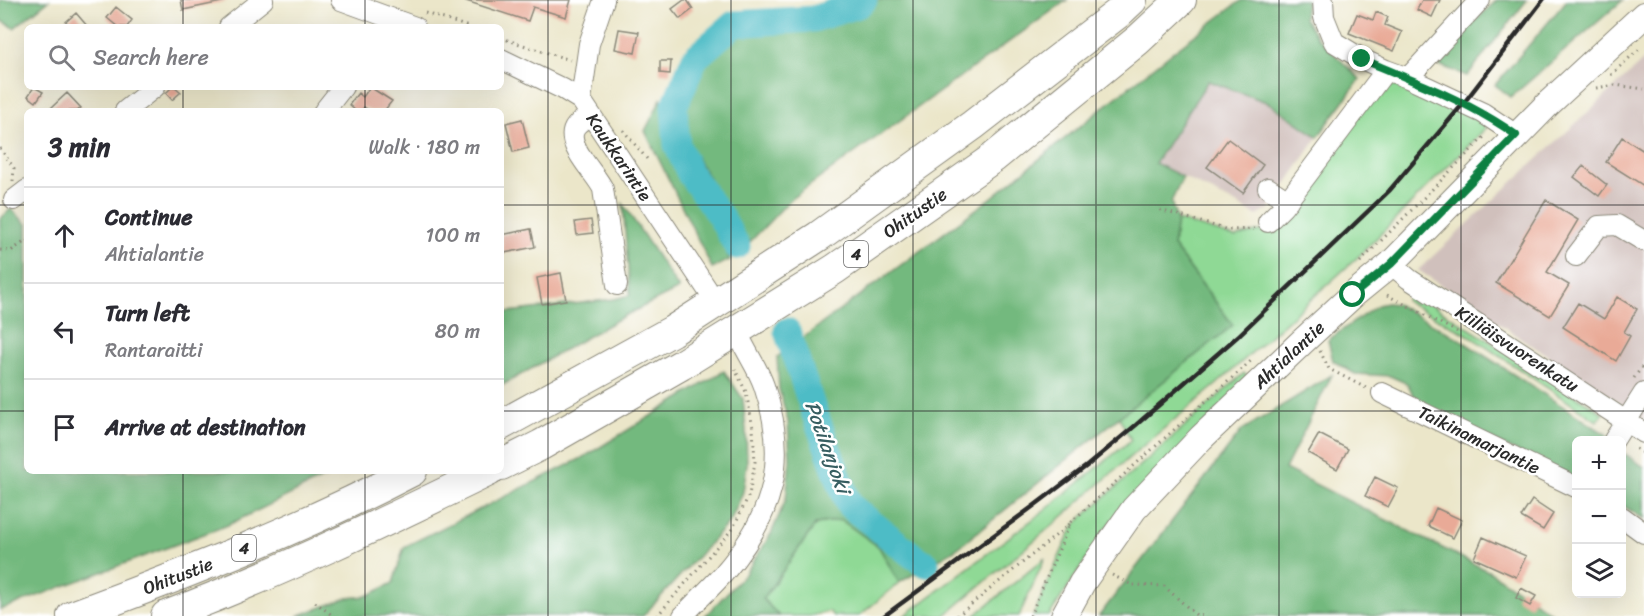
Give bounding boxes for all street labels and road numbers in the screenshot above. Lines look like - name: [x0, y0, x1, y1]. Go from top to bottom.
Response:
- street label: Kaukkarintie: [577, 106, 661, 208]
- street label: Ohitustie: [876, 179, 954, 247]
- road number: 4: [844, 241, 868, 267]
- street label: Kiiliäisvuorenkatu: [1448, 297, 1586, 401]
- street label: Ahtialantie: [1245, 313, 1332, 398]
- street label: Taikinamarjantie: [1412, 397, 1546, 483]
- road number: 4: [232, 535, 256, 561]
- street label: Ohitustie: [138, 548, 218, 604]

